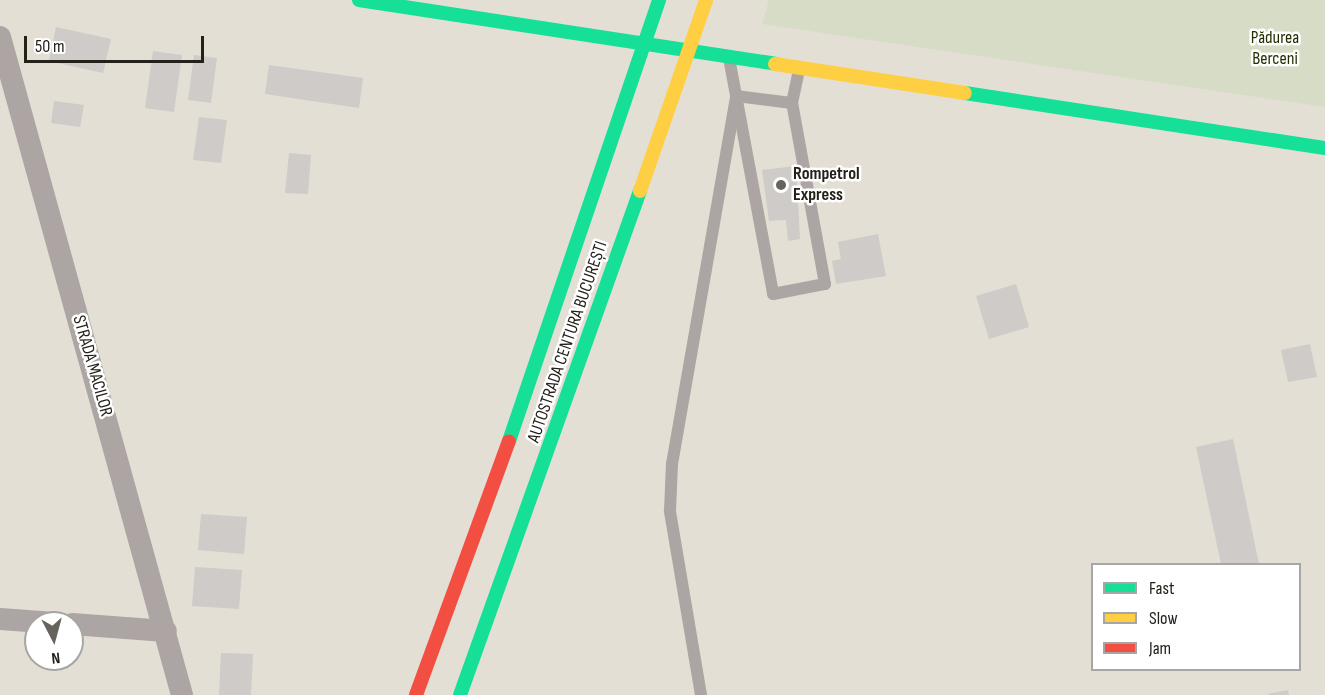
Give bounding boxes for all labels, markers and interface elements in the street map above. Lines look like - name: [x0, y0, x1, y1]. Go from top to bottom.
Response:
- scale bar: [27, 24, 207, 62]
- park label: Pădurea Berceni: [1251, 28, 1299, 70]
- text: 50 m: [35, 36, 65, 57]
- place label: Rompetrol Express: [793, 164, 860, 207]
- marker: Rompetrol Express: [774, 178, 788, 192]
- street label: AUTOSTRADA CENTURA BUCUREȘTI: [523, 239, 613, 445]
- street label: STRADA MACILOR: [67, 313, 117, 419]
- legend: [1091, 563, 1301, 671]
- text: Fast: [1149, 578, 1174, 599]
- text: Slow: [1149, 608, 1178, 629]
- north arrow: [24, 611, 84, 671]
- text: Jam: [1149, 638, 1171, 659]
- text: N: [50, 648, 61, 667]

